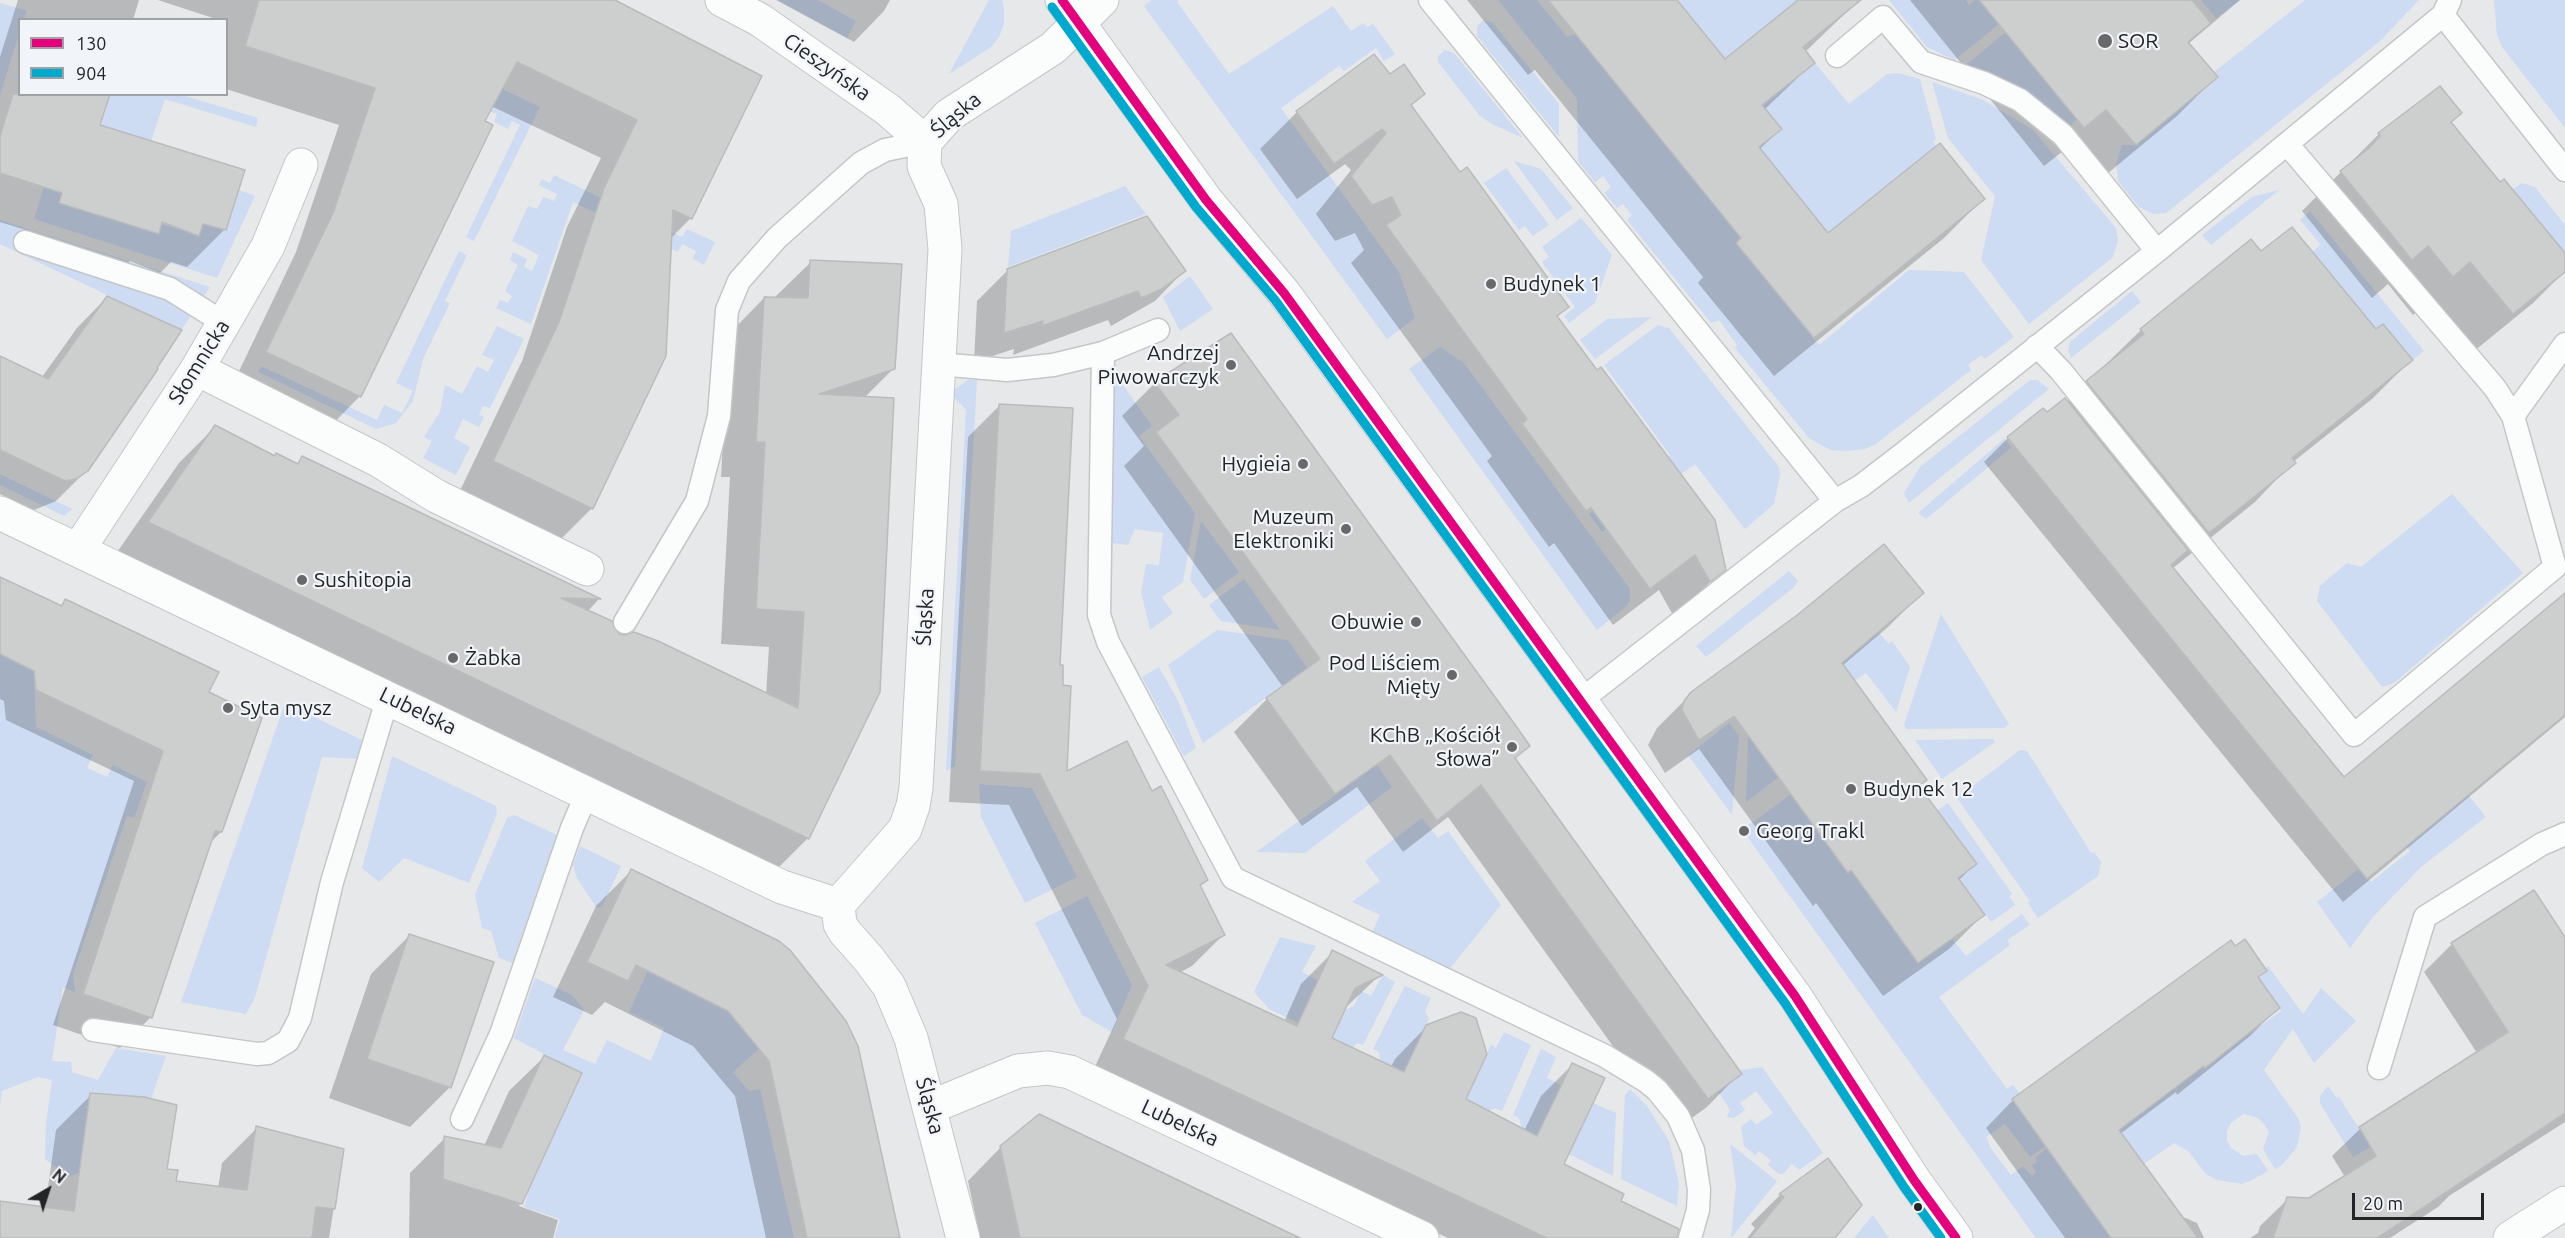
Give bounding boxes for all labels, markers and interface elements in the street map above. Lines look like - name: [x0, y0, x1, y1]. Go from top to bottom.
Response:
- legend: [18, 18, 228, 96]
- street label: Cieszyńska: [778, 28, 876, 106]
- place label: SOR: [2118, 28, 2158, 54]
- marker: SOR: [2096, 32, 2114, 50]
- text: 130: [76, 33, 106, 53]
- text: 904: [76, 63, 106, 83]
- street label: Śląska: [926, 87, 986, 143]
- place label: Budynek 1: [1503, 271, 1602, 297]
- marker: Budynek 1: [1484, 277, 1498, 291]
- street label: Słomnicka: [163, 315, 235, 409]
- place label: Andrzej Piwowarczyk: [1098, 340, 1219, 390]
- marker: Andrzej Piwowarczyk: [1224, 358, 1238, 372]
- place label: Hygieia: [1222, 451, 1291, 477]
- marker: Hygieia: [1296, 457, 1310, 471]
- place label: Muzeum Elektroniki: [1233, 504, 1334, 554]
- marker: Muzeum Elektroniki: [1339, 522, 1353, 536]
- place label: Sushitopia: [314, 567, 412, 593]
- marker: Sushitopia: [295, 573, 309, 587]
- street label: Śląska: [911, 587, 939, 647]
- place label: Obuwie: [1330, 609, 1404, 635]
- marker: Obuwie: [1409, 615, 1423, 629]
- place label: Żabka: [465, 645, 521, 671]
- place label: Pod Liściem Mięty: [1329, 650, 1440, 700]
- marker: Żabka: [446, 651, 460, 665]
- marker: Pod Liściem Mięty: [1445, 668, 1459, 682]
- street label: Lubelska: [375, 682, 461, 740]
- place label: Syta mysz: [240, 695, 332, 721]
- marker: Syta mysz: [221, 701, 235, 715]
- place label: KChB „Kościół Słowa”: [1370, 722, 1500, 772]
- marker: KChB „Kościół Słowa”: [1505, 740, 1519, 754]
- place label: Budynek 12: [1863, 776, 1973, 802]
- marker: Budynek 12: [1844, 782, 1858, 796]
- place label: Georg Trakl: [1756, 818, 1864, 844]
- marker: Georg Trakl: [1737, 824, 1751, 838]
- street label: Śląska: [910, 1075, 950, 1137]
- street label: Lubelska: [1137, 1094, 1223, 1152]
- north arrow: [18, 1160, 78, 1220]
- text: N: [49, 1165, 70, 1187]
- scale bar: [2355, 1181, 2487, 1219]
- text: 20 m: [2363, 1193, 2403, 1213]
- unlabelled marker: [1912, 1201, 1924, 1213]

